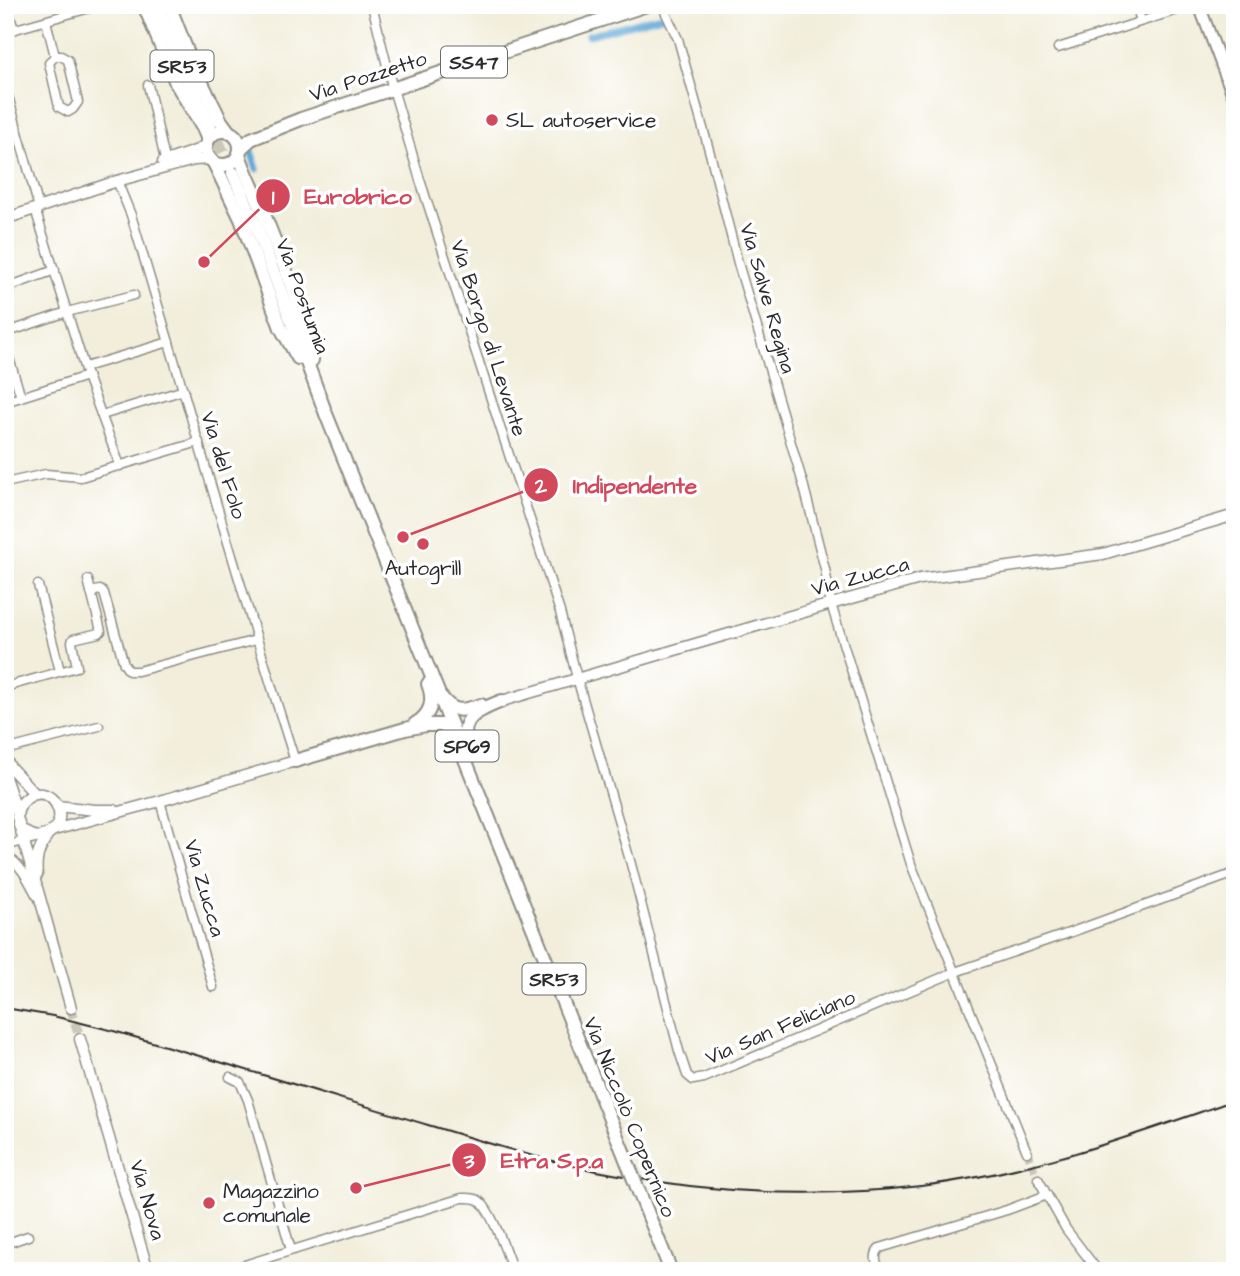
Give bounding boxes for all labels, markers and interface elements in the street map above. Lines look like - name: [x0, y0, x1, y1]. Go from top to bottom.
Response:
- street label: Via Pozzetto: [306, 44, 431, 109]
- road number: SS47: [441, 46, 507, 78]
- road number: SR53: [150, 50, 214, 82]
- place label: SL autoservice: [506, 106, 656, 135]
- marker: SL autoservice: [484, 112, 500, 128]
- callout: Eurobrico: [255, 174, 426, 218]
- text: Eurobrico: [304, 181, 412, 213]
- text: 1: [272, 183, 275, 212]
- street label: Via Salve Regina: [730, 220, 803, 378]
- street label: Via Postumia: [268, 235, 337, 358]
- street label: Via Borgo di Levante: [441, 236, 534, 441]
- street label: Via del Folo: [193, 408, 254, 523]
- callout: Indipendente: [523, 463, 711, 507]
- text: Indipendente: [573, 470, 698, 502]
- text: 2: [534, 472, 548, 501]
- marker: Autogrill: [415, 536, 431, 552]
- street label: Via Zucca: [808, 549, 912, 603]
- place label: Autogrill: [385, 554, 461, 585]
- road number: SP69: [435, 730, 498, 762]
- street label: Via Zucca: [177, 836, 232, 940]
- road number: SR53: [522, 964, 586, 995]
- street label: Via San Feliciano: [701, 983, 860, 1072]
- street label: Via Niccolò Copernico: [575, 1013, 683, 1222]
- callout: Etra S.p.a: [452, 1138, 617, 1182]
- text: Etra S.p.a: [501, 1145, 603, 1177]
- text: 3: [463, 1147, 475, 1176]
- street label: Via Nova: [122, 1157, 173, 1244]
- place label: Magazzino comunale: [223, 1177, 319, 1230]
- marker: Magazzino comunale: [201, 1195, 217, 1211]

